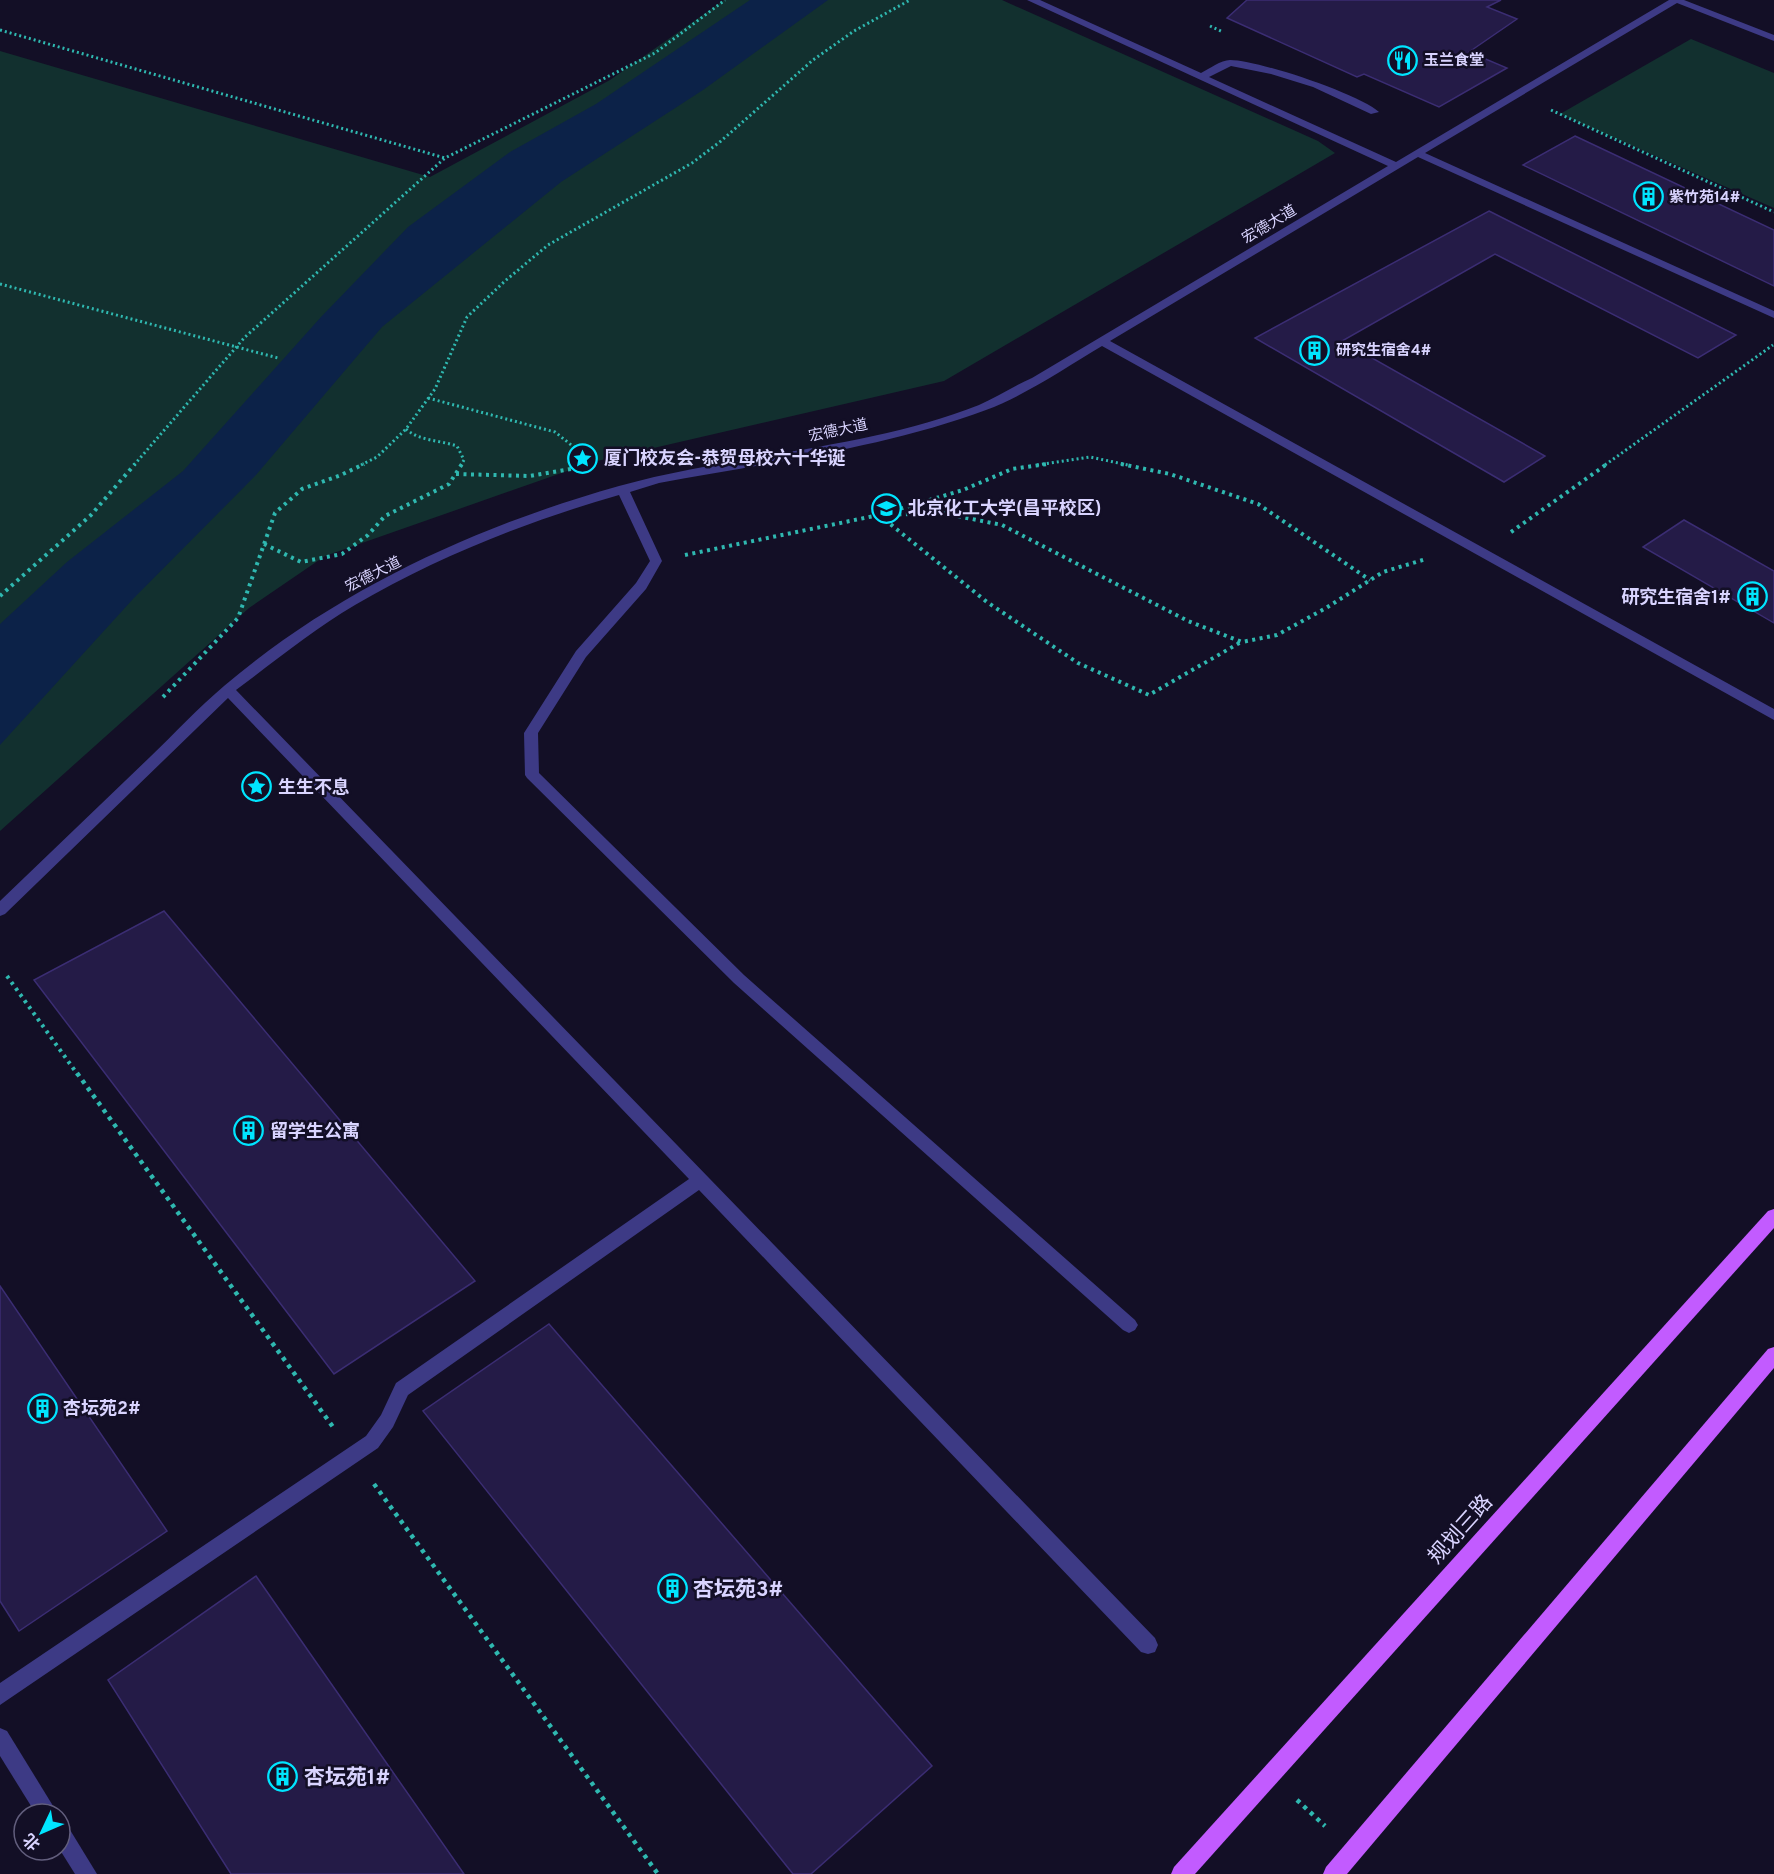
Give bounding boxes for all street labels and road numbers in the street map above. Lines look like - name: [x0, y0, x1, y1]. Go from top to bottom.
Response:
- street label: 宏德大道: [1239, 201, 1300, 249]
- street label: 宏德大道: [807, 415, 870, 447]
- street label: 宏德大道: [342, 552, 405, 597]
- street label: 规划三路: [1423, 1490, 1499, 1570]

